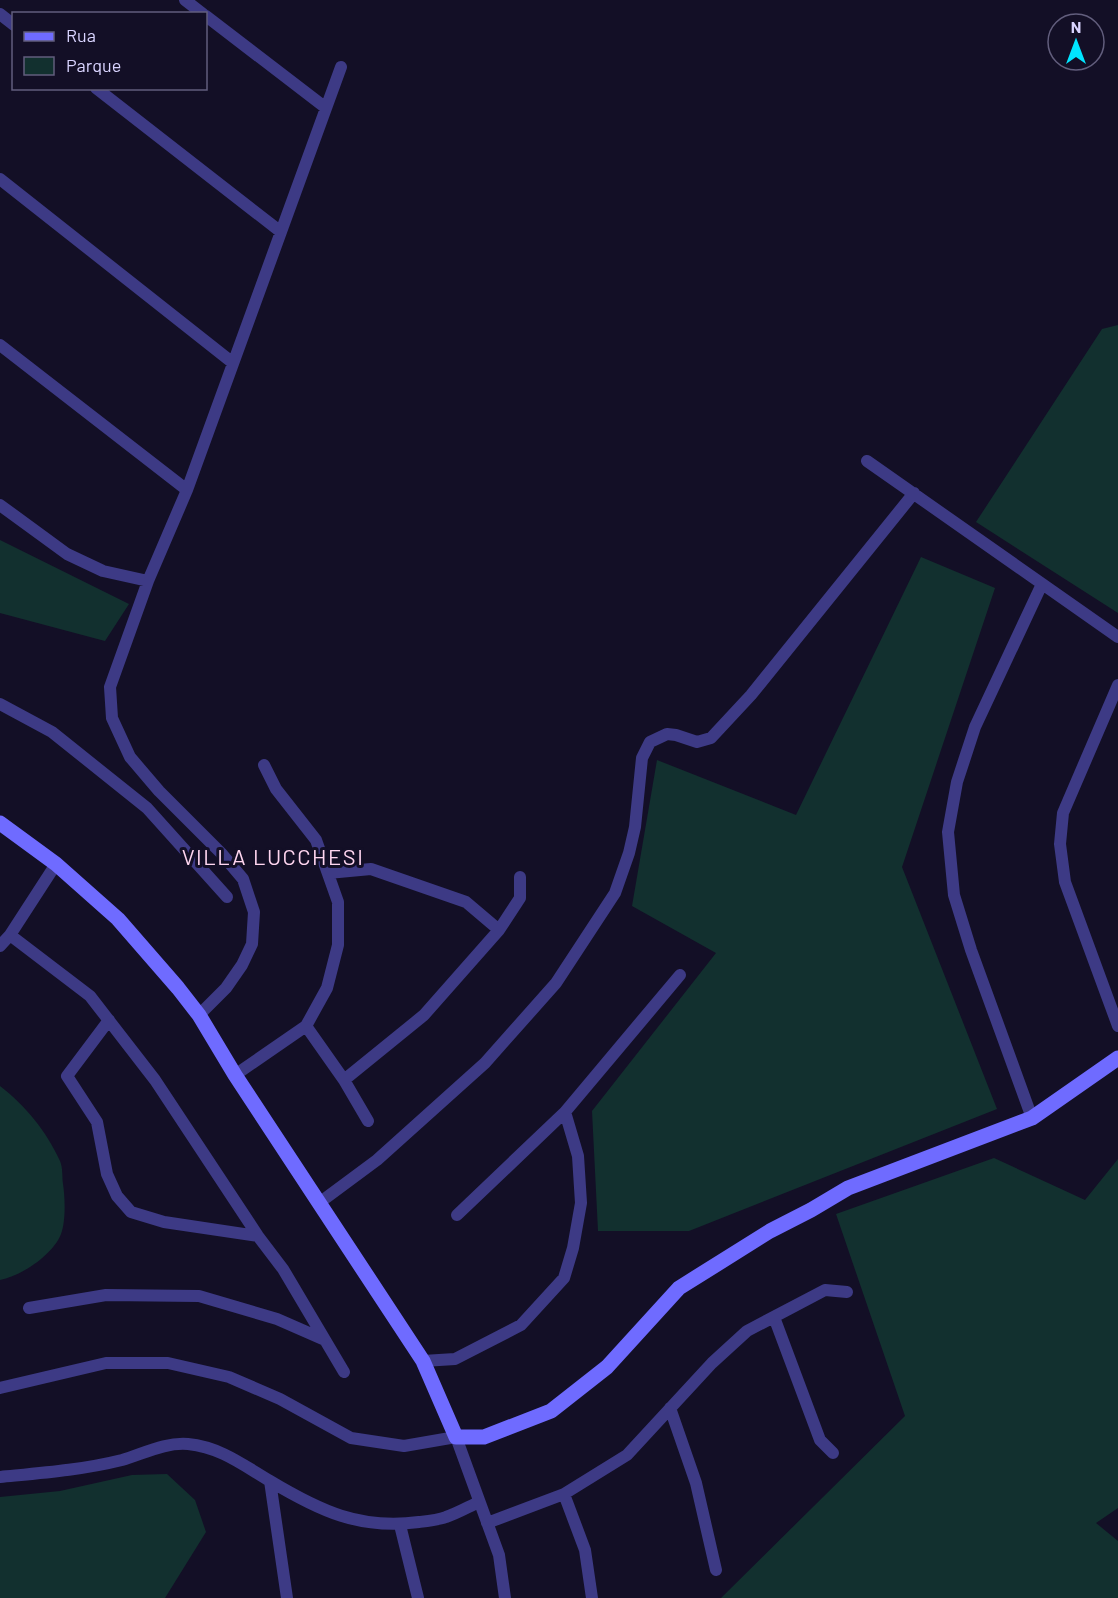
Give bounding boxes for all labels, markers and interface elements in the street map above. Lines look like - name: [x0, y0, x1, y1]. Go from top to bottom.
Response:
- legend: [12, 12, 207, 90]
- north arrow: [1046, 12, 1106, 72]
- text: N: [1071, 17, 1081, 36]
- text: Rua: [66, 24, 96, 46]
- text: Parque: [66, 54, 121, 76]
- district label: VILLA LUCCHESI: [182, 843, 364, 869]

